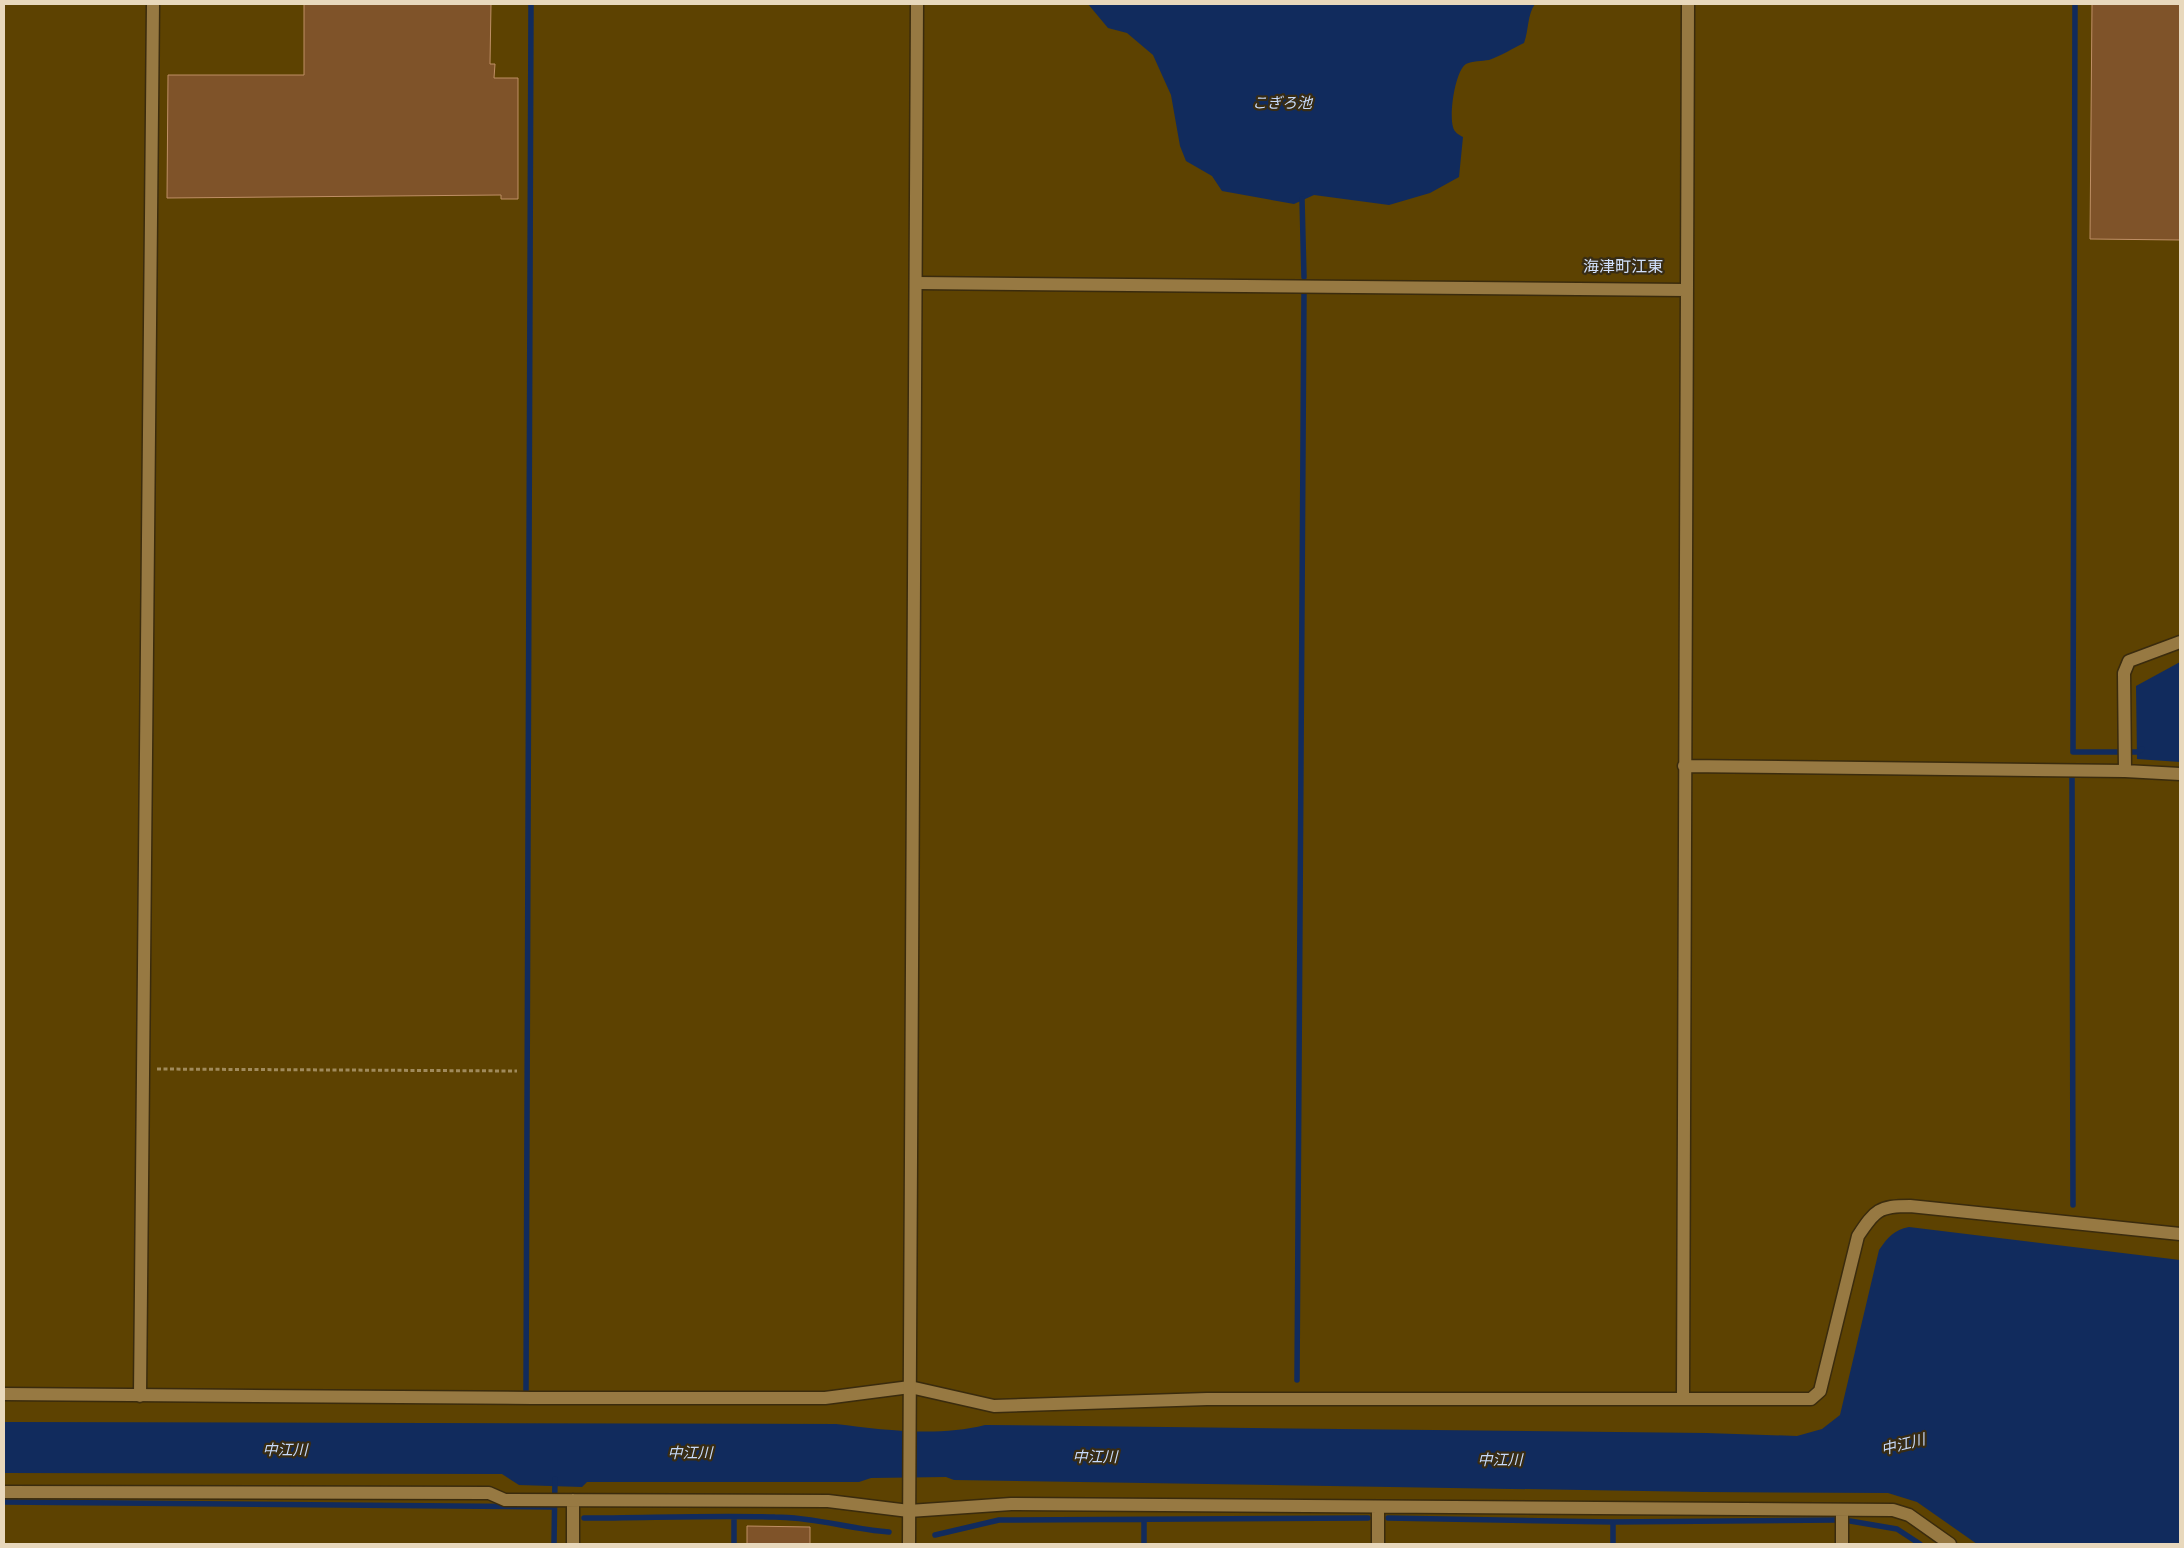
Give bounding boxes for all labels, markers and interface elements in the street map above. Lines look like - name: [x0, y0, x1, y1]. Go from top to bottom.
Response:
- water label: こぎろ池: [1252, 94, 1314, 111]
- district label: 海津町江東: [1583, 257, 1663, 275]
- water label: 中江川: [1879, 1430, 1929, 1458]
- water label: 中江川: [262, 1441, 309, 1458]
- water label: 中江川: [667, 1444, 714, 1461]
- water label: 中江川: [1072, 1448, 1119, 1465]
- water label: 中江川: [1477, 1451, 1524, 1468]

